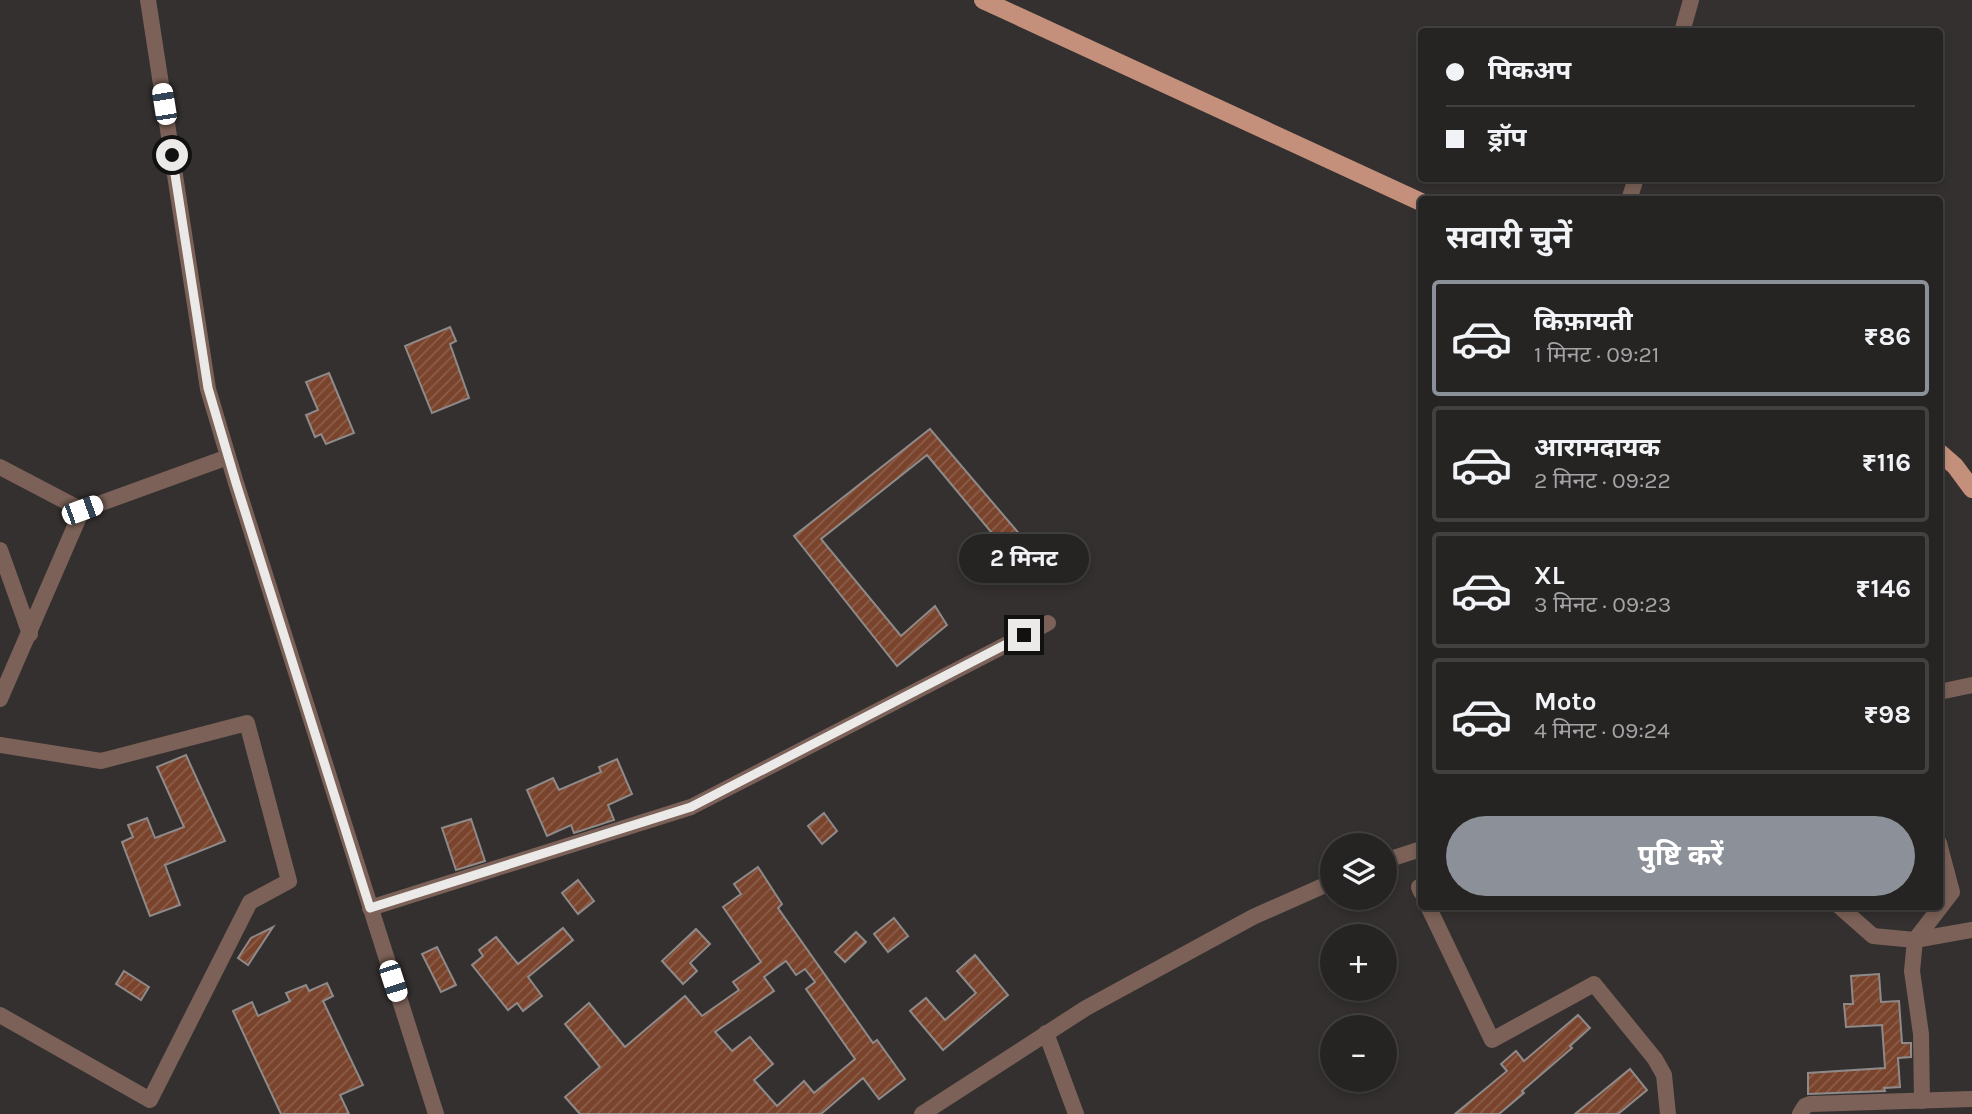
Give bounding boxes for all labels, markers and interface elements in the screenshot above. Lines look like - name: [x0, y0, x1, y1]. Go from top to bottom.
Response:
- text: पिकअप: [1488, 55, 1571, 86]
- car: [151, 82, 178, 126]
- text: ड्रॉप: [1488, 122, 1526, 153]
- route start: [156, 139, 188, 171]
- text: सवारी चुनें: [1446, 219, 1572, 256]
- text: किफ़ायती: [1534, 306, 1633, 337]
- icon: car: [1450, 307, 1513, 370]
- text: ₹86: [1864, 321, 1911, 352]
- text: 1 मिनट · 09:21: [1534, 341, 1659, 368]
- text: आरामदायक: [1534, 432, 1660, 463]
- icon: car: [1450, 433, 1513, 496]
- text: ₹116: [1862, 447, 1911, 478]
- text: 2 मिनट · 09:22: [1534, 467, 1671, 494]
- car: [59, 493, 106, 527]
- callout: 2 मिनट: [959, 534, 1089, 582]
- text: 2 मिनट: [990, 545, 1058, 572]
- icon: car: [1450, 559, 1513, 622]
- text: XL: [1534, 560, 1565, 591]
- text: ₹146: [1856, 573, 1911, 604]
- text: 3 मिनट · 09:23: [1534, 591, 1671, 618]
- route end: [1008, 619, 1040, 651]
- icon: car: [1450, 685, 1513, 748]
- text: Moto: [1534, 686, 1596, 717]
- text: ₹98: [1863, 699, 1911, 730]
- text: 4 मिनट · 09:24: [1534, 717, 1670, 744]
- button: पुष्टि करें: [1446, 816, 1915, 896]
- map controls: [1320, 833, 1397, 1092]
- button: layers: [1320, 833, 1397, 910]
- button: +: [1320, 924, 1397, 1001]
- car: [377, 958, 410, 1004]
- button: −: [1320, 1015, 1397, 1092]

